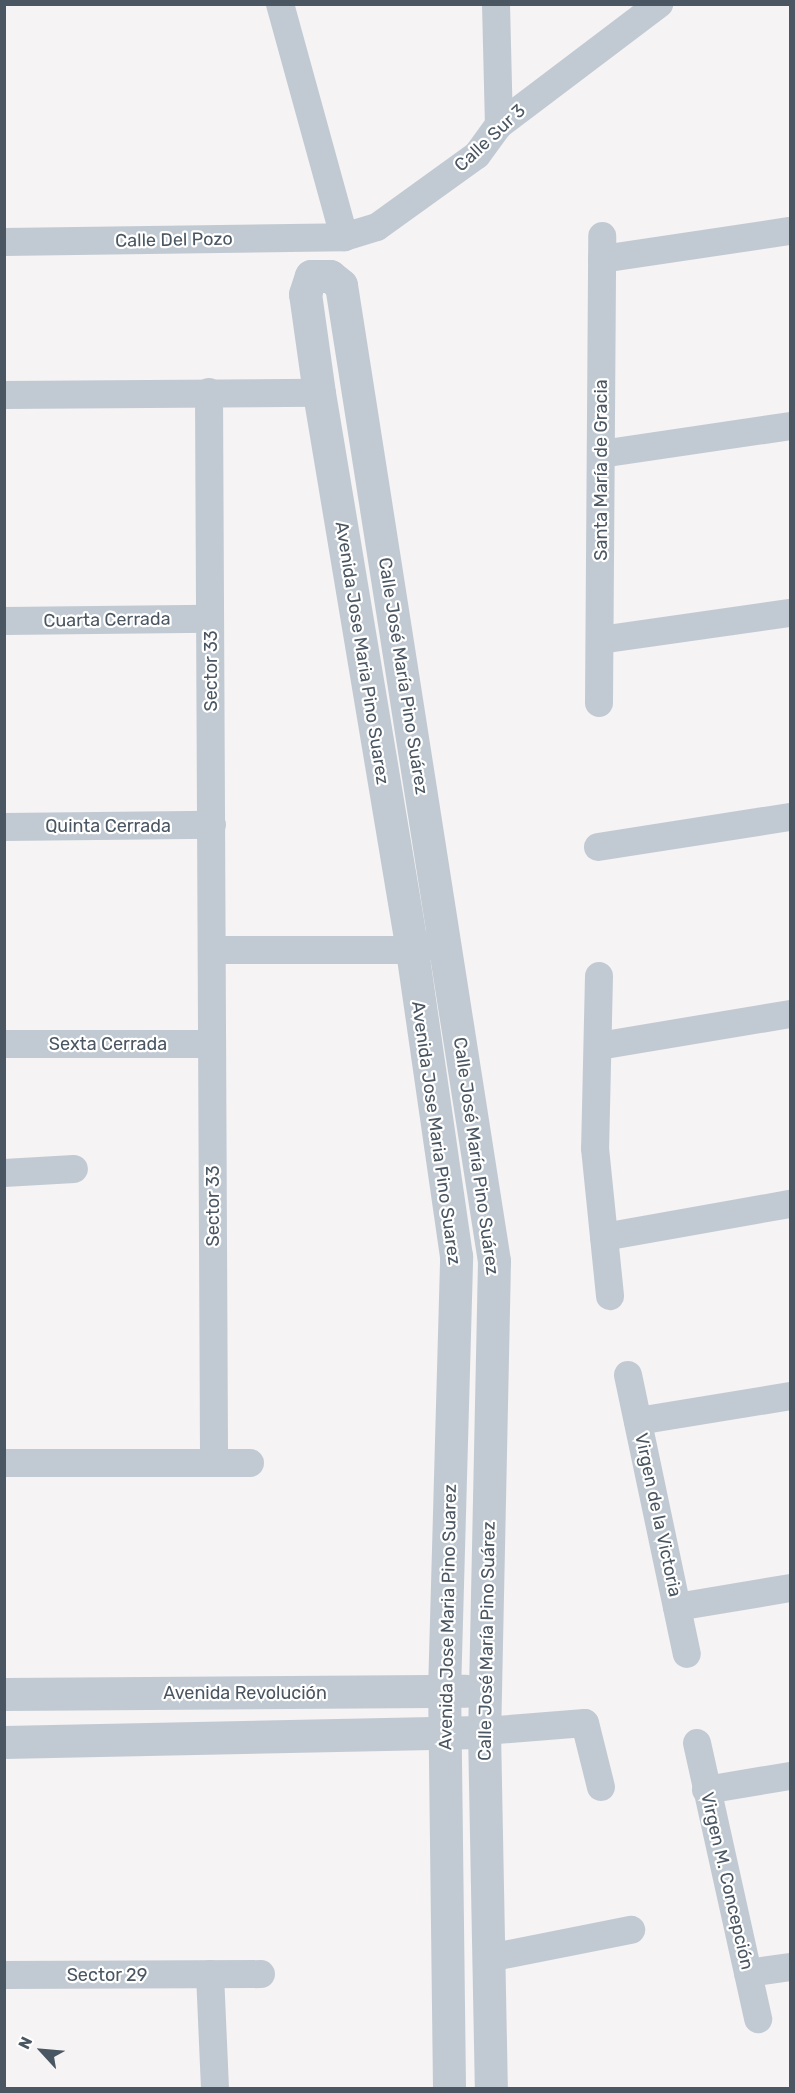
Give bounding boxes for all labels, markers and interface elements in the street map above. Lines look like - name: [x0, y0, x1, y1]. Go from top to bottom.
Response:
- street label: Calle Sur 3: [450, 100, 530, 176]
- street label: Calle Del Pozo: [115, 228, 233, 252]
- street label: Santa María de Gracia: [590, 379, 612, 561]
- street label: Avenida Jose Maria Pino Suarez: [331, 520, 393, 786]
- street label: Calle José María Pino Suárez: [374, 556, 432, 796]
- street label: Cuarta Cerrada: [43, 608, 171, 632]
- street label: Sector 33: [200, 630, 222, 712]
- street label: Quinta Cerrada: [45, 815, 171, 837]
- street label: Avenida Jose Maria Pino Suarez: [407, 1000, 465, 1266]
- street label: Sexta Cerrada: [49, 1033, 167, 1055]
- street label: Calle José María Pino Suárez: [449, 1036, 503, 1276]
- street label: Sector 33: [202, 1165, 224, 1247]
- street label: Virgen de la Victoria: [630, 1431, 686, 1599]
- street label: Avenida Jose Maria Pino Suarez: [435, 1484, 461, 1750]
- street label: Calle José María Pino Suárez: [474, 1521, 500, 1761]
- street label: Avenida Revolución: [163, 1682, 327, 1704]
- street label: Virgen M. Concepción: [696, 1790, 758, 1972]
- street label: Sector 29: [66, 1964, 148, 1986]
- north arrow: [12, 2021, 72, 2081]
- text: N: [14, 2034, 36, 2052]

